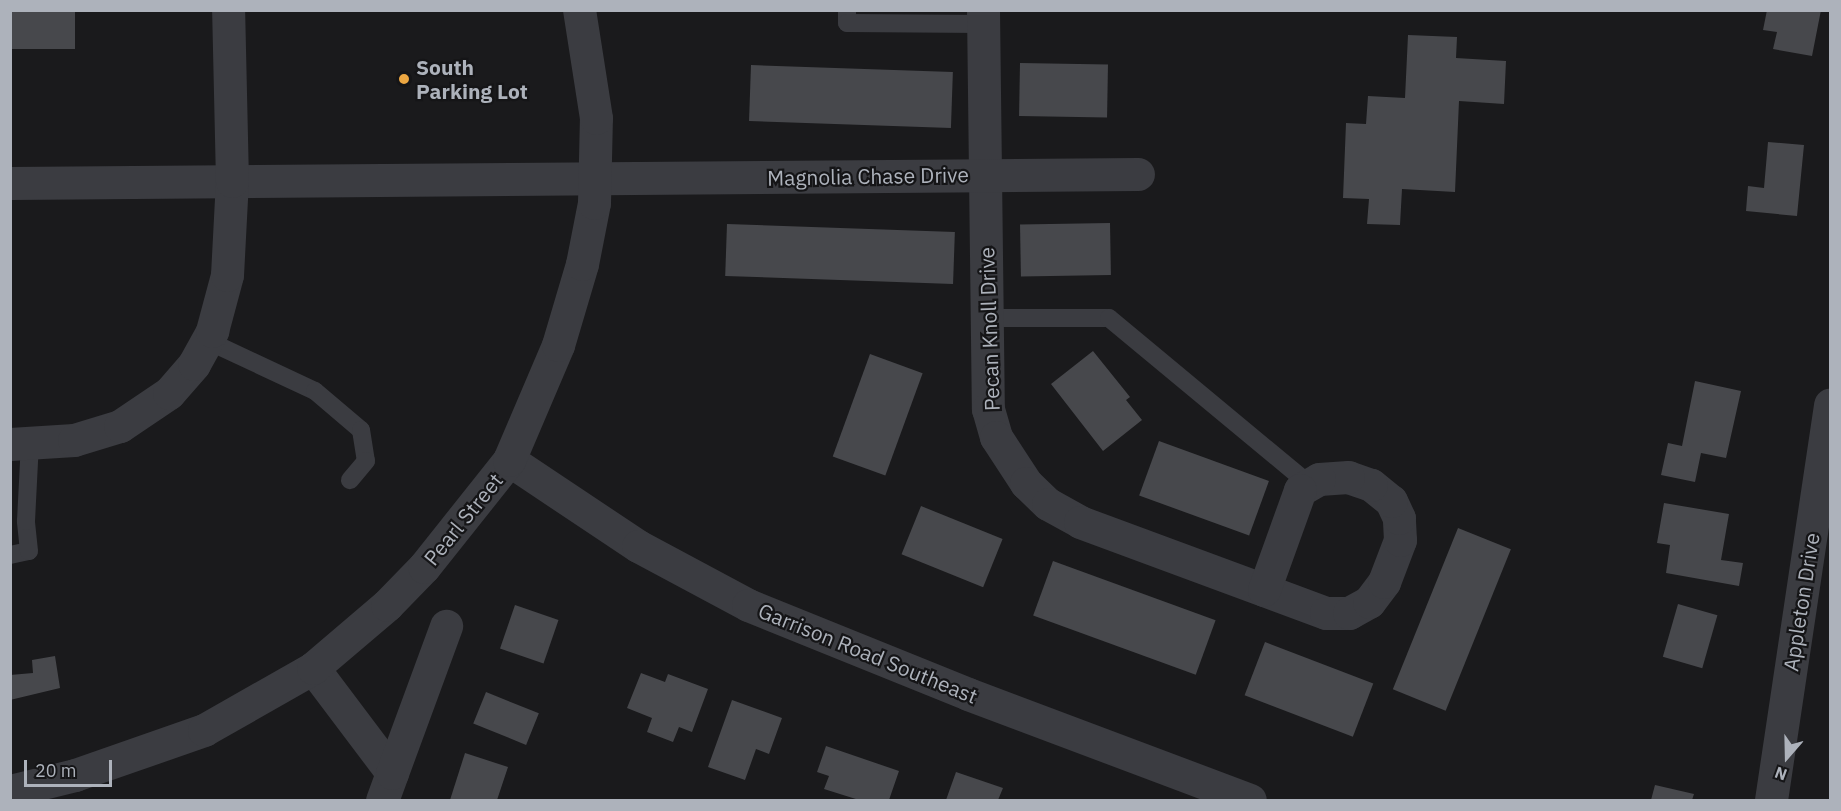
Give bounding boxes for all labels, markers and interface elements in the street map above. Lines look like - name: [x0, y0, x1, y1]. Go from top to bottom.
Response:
- place label: South Parking Lot: [416, 54, 528, 104]
- marker: South Parking Lot: [397, 72, 411, 86]
- street label: Magnolia Chase Drive: [767, 162, 969, 190]
- street label: Pecan Knoll Drive: [974, 246, 1004, 412]
- street label: Pearl Street: [418, 468, 508, 570]
- street label: Appleton Drive: [1778, 531, 1824, 673]
- street label: Garrison Road Southeast: [755, 597, 981, 709]
- north arrow: [1757, 727, 1817, 787]
- scale bar: [27, 748, 116, 786]
- text: 20 m: [35, 759, 77, 782]
- text: N: [1772, 763, 1790, 785]

